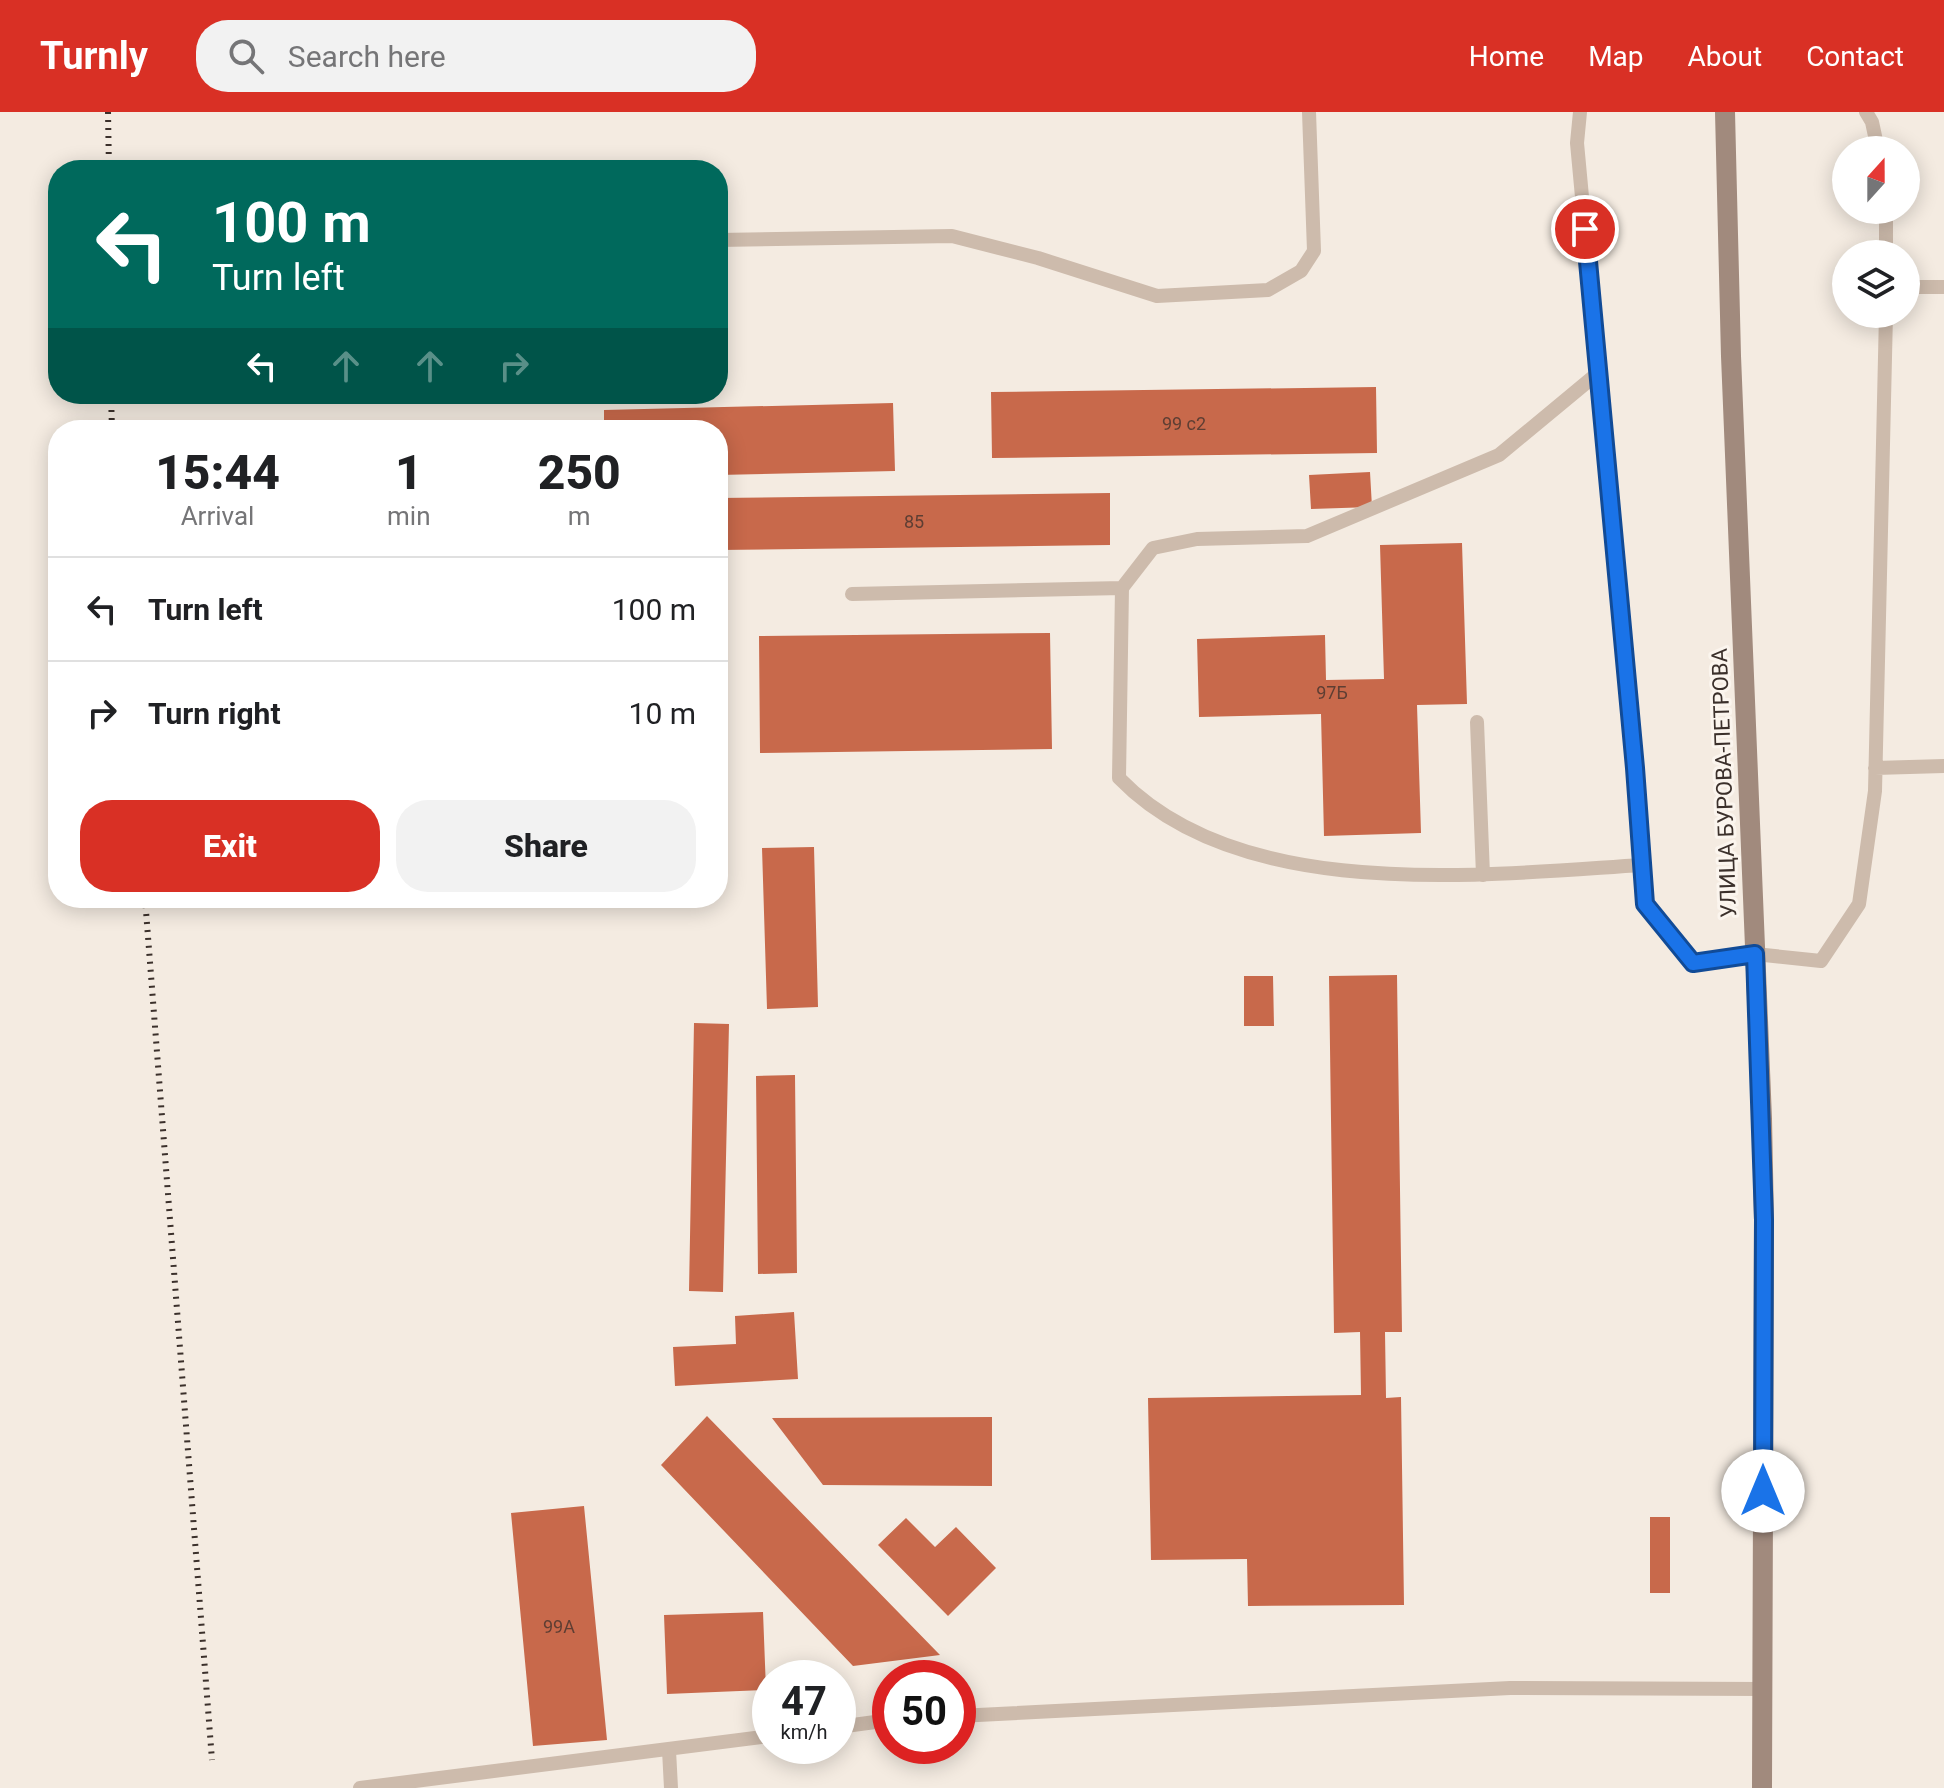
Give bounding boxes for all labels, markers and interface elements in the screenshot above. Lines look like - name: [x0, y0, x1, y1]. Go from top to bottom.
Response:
- search box: [196, 20, 756, 92]
- text: Turnly: [40, 34, 148, 78]
- icon: search: [224, 34, 268, 78]
- text: Search here: [288, 39, 446, 74]
- text: Home: [1469, 40, 1544, 73]
- text: Map: [1588, 40, 1644, 73]
- text: About: [1688, 40, 1762, 73]
- text: Contact: [1806, 40, 1904, 73]
- north arrow: [1832, 136, 1920, 224]
- map controls: [1832, 136, 1920, 328]
- text: 100 m: [212, 190, 371, 256]
- icon: left: [80, 192, 184, 296]
- pin: [1551, 195, 1619, 263]
- icon: arrive: [1563, 207, 1607, 251]
- button: layers: [1832, 240, 1920, 328]
- text: Turn left: [212, 257, 345, 299]
- icon: left: [240, 344, 284, 388]
- icon: ahead: [324, 344, 368, 388]
- icon: ahead: [408, 344, 452, 388]
- icon: right: [492, 344, 536, 388]
- house number: 99 с2: [1162, 413, 1206, 434]
- text: 15:44: [155, 444, 280, 501]
- text: 1: [395, 444, 423, 501]
- text: 250: [538, 444, 621, 501]
- text: Arrival: [181, 501, 254, 531]
- text: min: [387, 501, 431, 531]
- text: m: [568, 501, 591, 531]
- house number: 85: [904, 511, 924, 532]
- icon: left: [80, 587, 124, 631]
- text: Turn left: [148, 592, 263, 627]
- text: 100 m: [612, 592, 696, 627]
- street label: УЛИЦА БУРОВА-ПЕТРОВА: [1707, 647, 1741, 918]
- house number: 97Б: [1316, 682, 1348, 703]
- icon: right: [80, 691, 124, 735]
- text: Turn right: [148, 696, 281, 731]
- text: 10 m: [629, 696, 696, 731]
- button: Exit: [80, 800, 380, 892]
- button: Share: [396, 800, 696, 892]
- position arrow: [1721, 1449, 1805, 1533]
- house number: 99А: [543, 1616, 575, 1637]
- speed limit sign: 50: [872, 1660, 976, 1764]
- text: 47: [781, 1678, 827, 1725]
- text: km/h: [781, 1720, 827, 1744]

